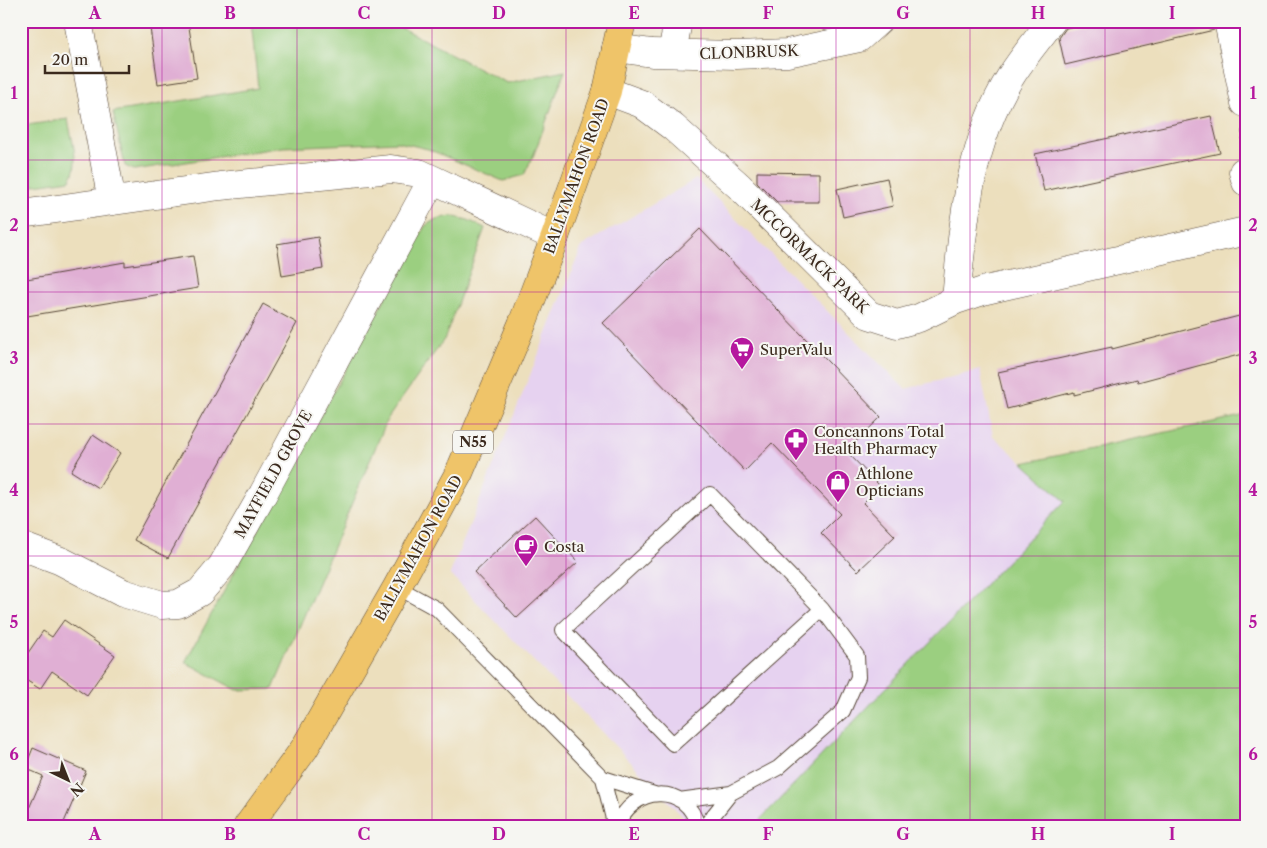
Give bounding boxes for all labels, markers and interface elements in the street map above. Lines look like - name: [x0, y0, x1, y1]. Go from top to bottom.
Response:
- text: A: [88, 3, 102, 23]
- text: B: [224, 3, 236, 23]
- text: C: [358, 3, 370, 23]
- text: D: [492, 3, 506, 23]
- text: E: [628, 3, 640, 23]
- text: F: [763, 3, 774, 23]
- text: G: [896, 3, 910, 23]
- text: H: [1031, 3, 1045, 23]
- text: I: [1169, 3, 1176, 23]
- street label: CLONBRUSK: [699, 41, 800, 63]
- scale bar: [45, 42, 129, 74]
- text: 20 m: [52, 50, 88, 69]
- text: 1: [10, 83, 18, 103]
- text: 1: [1249, 83, 1257, 103]
- street label: BALLYMAHON ROAD: [539, 96, 613, 256]
- street label: MCCORMACK PARK: [747, 195, 874, 318]
- text: 2: [9, 215, 19, 235]
- text: 2: [1248, 215, 1258, 235]
- supermarket icon: SuperValu: [729, 336, 755, 370]
- place label: SuperValu: [760, 340, 832, 359]
- text: 3: [9, 348, 19, 368]
- text: 3: [1248, 348, 1258, 368]
- street label: MAYFIELD GROVE: [230, 407, 316, 541]
- place label: Concannons Total Health Pharmacy: [814, 422, 945, 458]
- pharmacy icon: Concannons Total Health Pharmacy: [783, 427, 809, 461]
- road number: N55: [453, 431, 493, 454]
- place label: Athlone Opticians: [855, 464, 924, 500]
- shop icon: Athlone Opticians: [825, 469, 851, 503]
- street label: BALLYMAHON ROAD: [370, 472, 466, 624]
- text: 4: [9, 480, 19, 500]
- text: 4: [1248, 480, 1258, 500]
- cafe icon: Costa: [513, 533, 539, 567]
- place label: Costa: [544, 537, 585, 556]
- text: 5: [10, 612, 19, 632]
- text: 5: [1249, 612, 1258, 632]
- text: 6: [9, 744, 19, 764]
- text: 6: [1248, 744, 1258, 764]
- north arrow: [42, 756, 92, 806]
- text: N: [66, 779, 87, 800]
- text: A: [88, 824, 102, 844]
- text: B: [224, 824, 236, 844]
- text: C: [358, 824, 370, 844]
- text: D: [492, 824, 506, 844]
- text: E: [628, 824, 640, 844]
- text: F: [763, 824, 774, 844]
- text: G: [896, 824, 910, 844]
- text: H: [1031, 824, 1045, 844]
- text: I: [1169, 824, 1176, 844]

